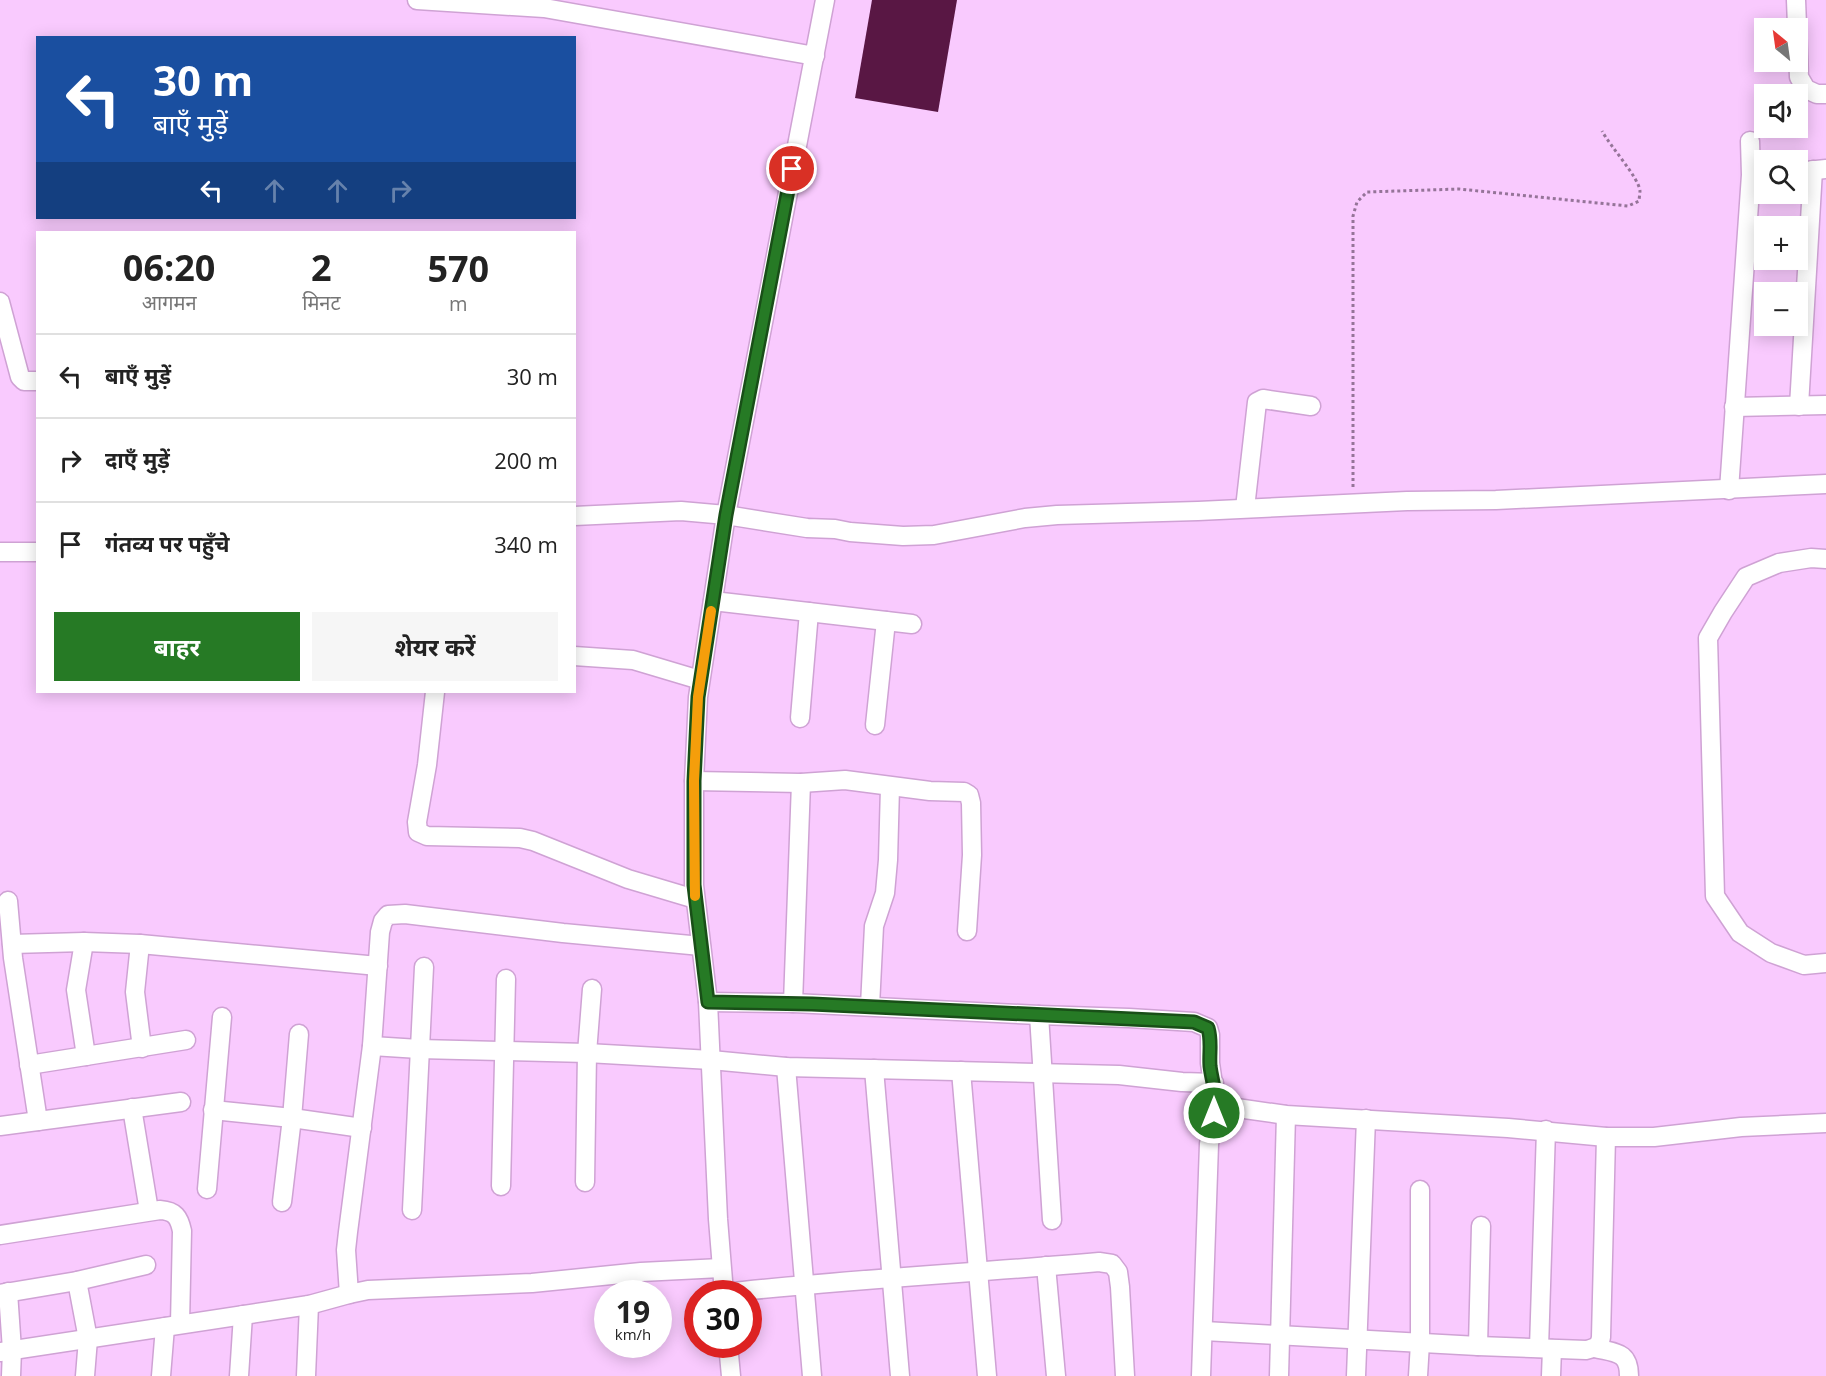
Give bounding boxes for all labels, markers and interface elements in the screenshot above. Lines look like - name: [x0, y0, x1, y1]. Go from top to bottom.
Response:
- north arrow: [1754, 18, 1808, 72]
- map controls: [1754, 18, 1808, 336]
- text: 30 m: [153, 51, 253, 108]
- icon: left: [54, 60, 132, 138]
- button: sound: [1754, 84, 1808, 138]
- text: बाएँ मुड़ें: [153, 105, 228, 142]
- pin: [766, 143, 817, 194]
- button: search: [1754, 150, 1808, 204]
- icon: arrive: [775, 152, 808, 185]
- icon: left: [195, 174, 228, 207]
- icon: ahead: [258, 174, 291, 207]
- icon: ahead: [321, 174, 354, 207]
- icon: right: [384, 174, 417, 207]
- button: +: [1754, 216, 1808, 270]
- text: 06:20: [123, 243, 215, 292]
- text: 2: [311, 243, 332, 292]
- text: 570: [427, 244, 489, 293]
- button: −: [1754, 282, 1808, 336]
- text: आगमन: [142, 289, 197, 316]
- text: मिनट: [302, 289, 341, 316]
- text: m: [449, 290, 468, 317]
- icon: left: [54, 360, 87, 393]
- text: बाएँ मुड़ें: [105, 360, 171, 390]
- text: 30 m: [507, 361, 558, 391]
- icon: right: [54, 444, 87, 477]
- text: दाएँ मुड़ें: [105, 444, 170, 474]
- text: 200 m: [494, 445, 558, 475]
- icon: arrive: [54, 528, 87, 561]
- text: गंतव्य पर पहुँचे: [105, 528, 230, 558]
- text: 340 m: [494, 529, 558, 559]
- button: बाहर: [54, 612, 300, 681]
- button: शेयर करें: [312, 612, 558, 681]
- position arrow: [1182, 1081, 1246, 1145]
- speed limit sign: 30: [684, 1280, 762, 1358]
- text: 19: [616, 1291, 650, 1332]
- text: km/h: [615, 1324, 651, 1344]

